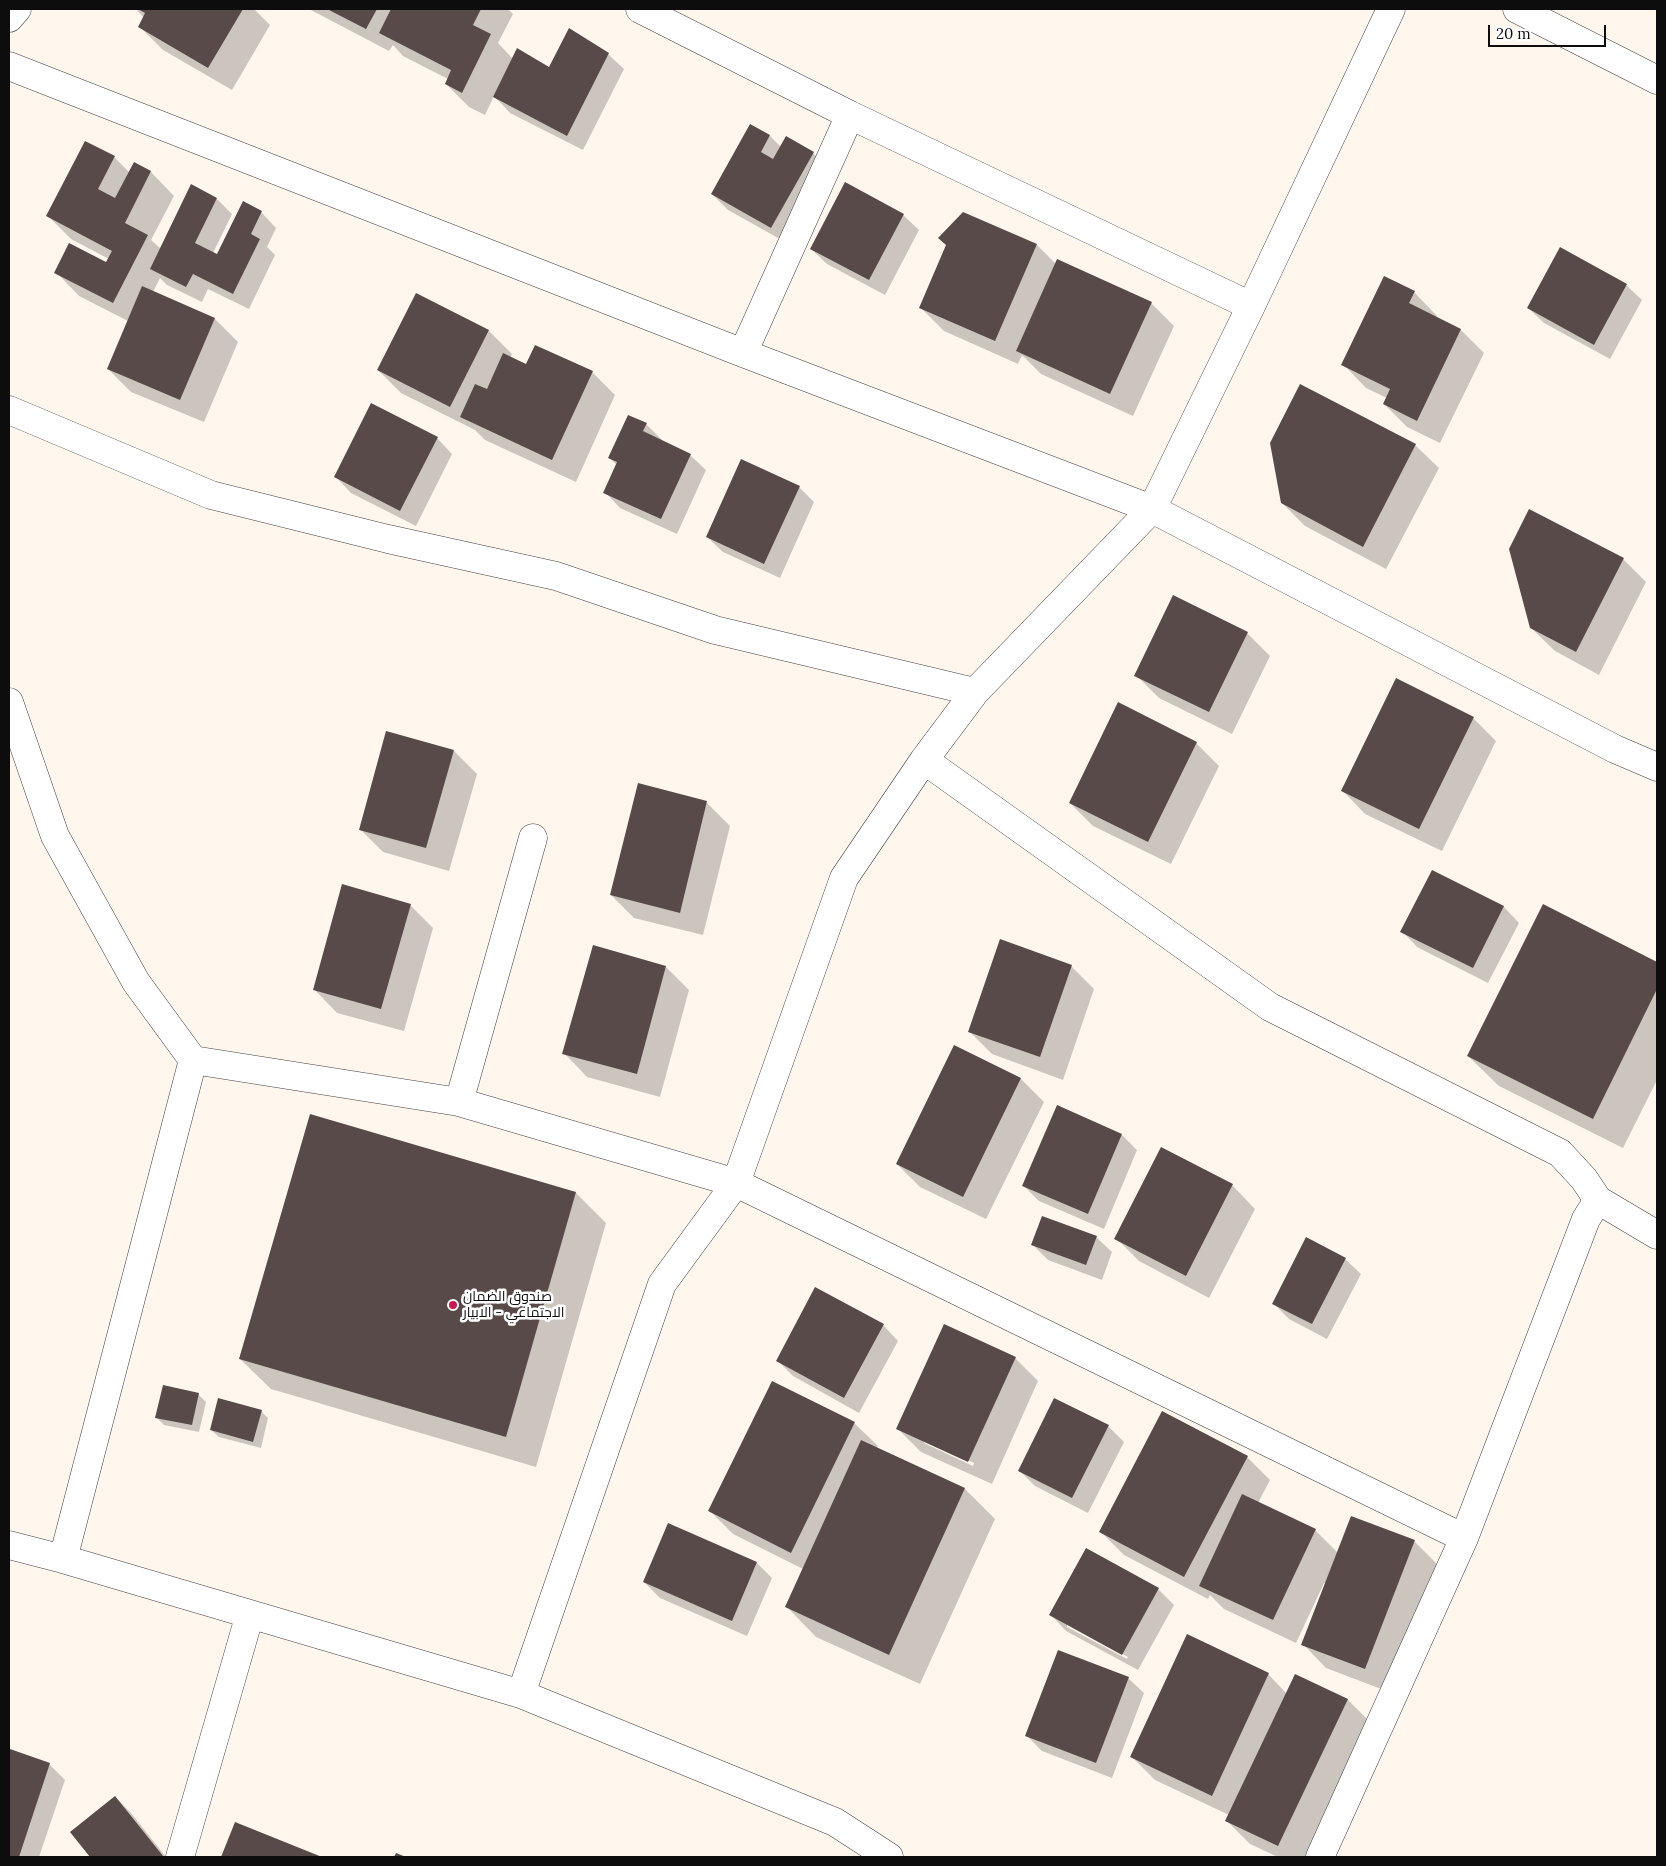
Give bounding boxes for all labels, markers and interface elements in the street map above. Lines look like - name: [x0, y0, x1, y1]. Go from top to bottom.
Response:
- scale bar: [1491, 15, 1608, 47]
- text: 20 m: [1496, 24, 1531, 43]
- place label: صندوق الضمان الاجتماعي - الابيار: [463, 1289, 565, 1321]
- marker: صندوق الضمان الاجتماعي - الابيار: [447, 1299, 459, 1311]

